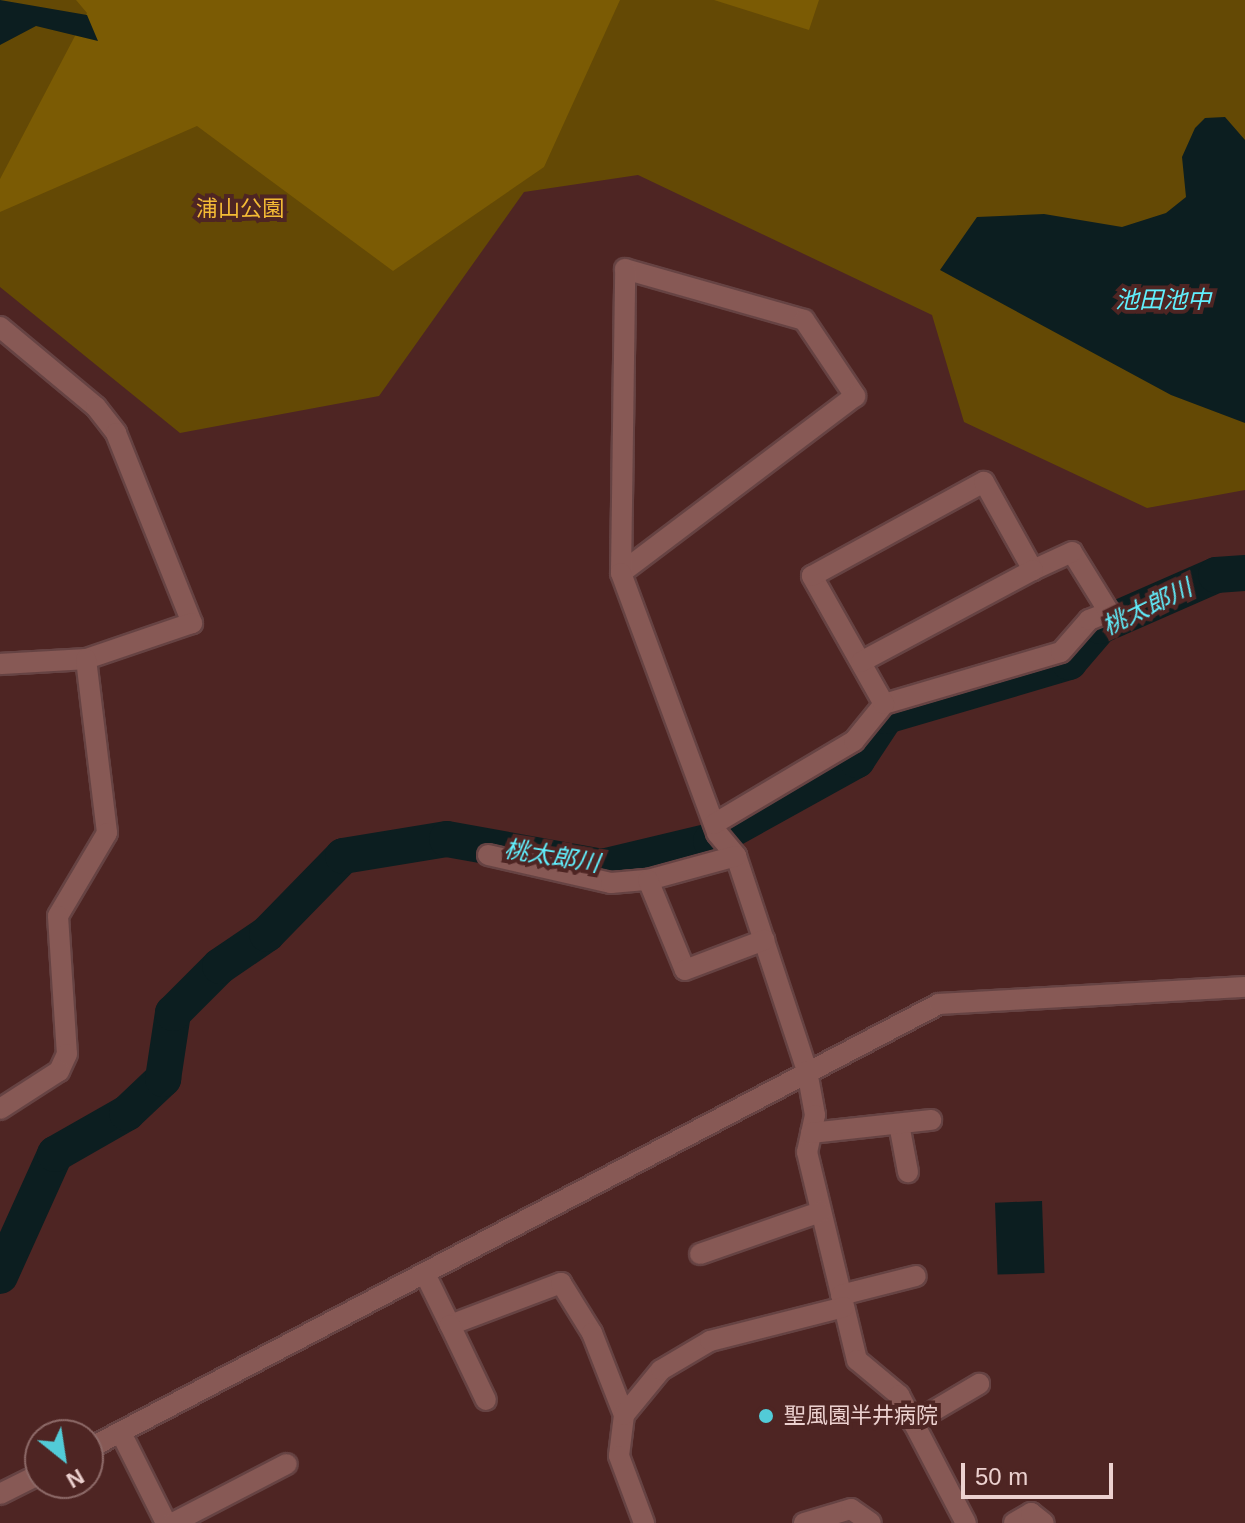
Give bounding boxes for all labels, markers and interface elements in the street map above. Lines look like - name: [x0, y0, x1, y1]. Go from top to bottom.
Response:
- park label: 浦山公園: [196, 196, 284, 222]
- water label: 池田池中: [1115, 286, 1211, 314]
- water label: 桃太郎川: [1098, 573, 1196, 641]
- water label: 桃太郎川: [502, 834, 602, 878]
- place label: 聖風園半井病院: [784, 1403, 938, 1429]
- marker: 聖風園半井病院: [755, 1405, 777, 1427]
- north arrow: [24, 1419, 104, 1499]
- scale bar: [965, 1447, 1117, 1497]
- text: 50 m: [975, 1463, 1028, 1490]
- text: N: [62, 1464, 88, 1493]

